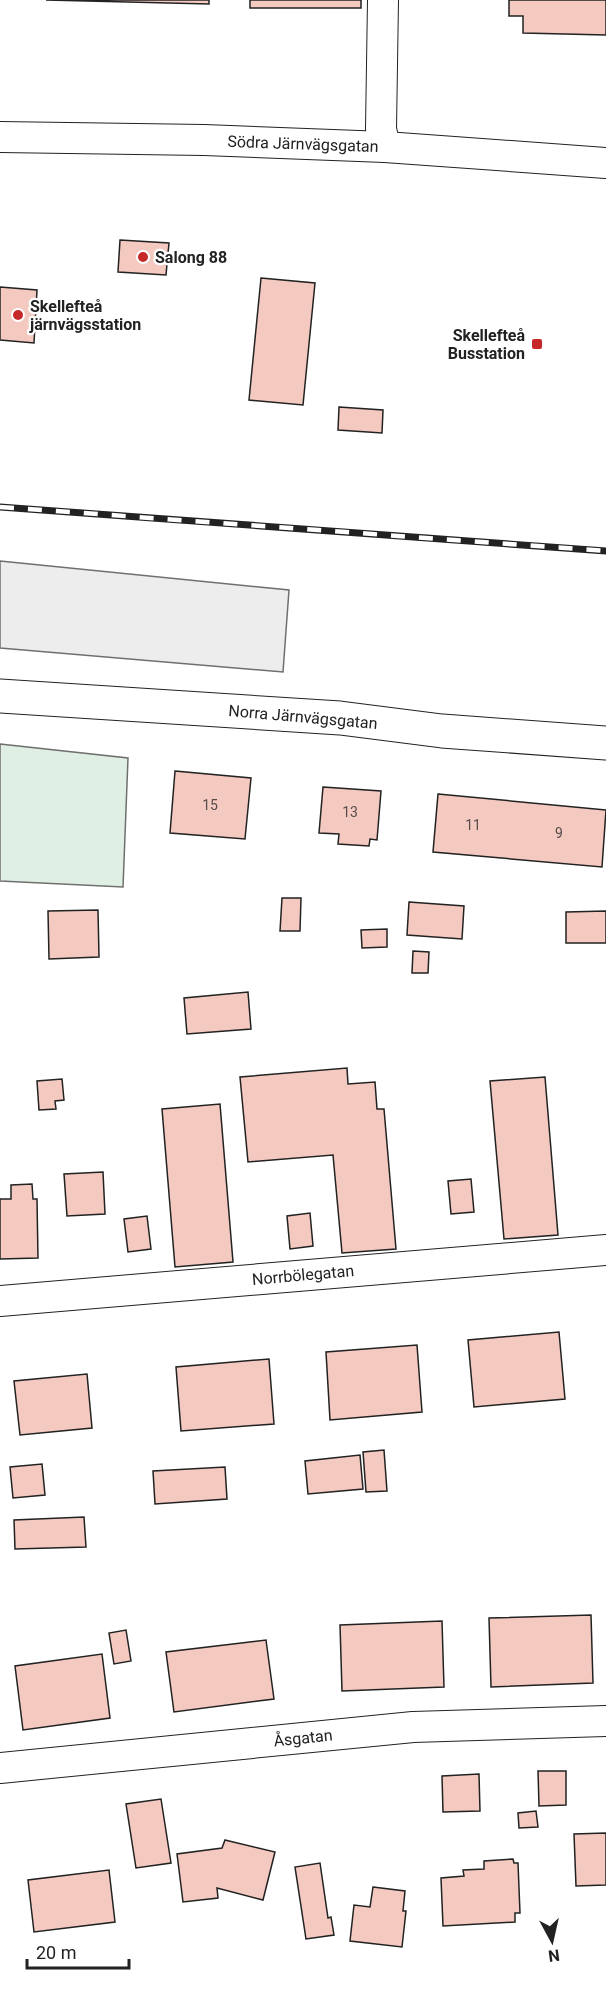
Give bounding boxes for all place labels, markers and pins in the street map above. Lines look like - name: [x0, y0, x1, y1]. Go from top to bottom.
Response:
- place label: Salong 88: [155, 248, 227, 267]
- marker: Salong 88: [136, 250, 150, 264]
- place label: Skellefteå järnvägsstation: [29, 297, 141, 334]
- marker: Skellefteå järnvägsstation: [11, 308, 25, 322]
- place label: Skellefteå Busstation: [448, 326, 525, 363]
- marker: Skellefteå Busstation: [530, 337, 544, 351]

